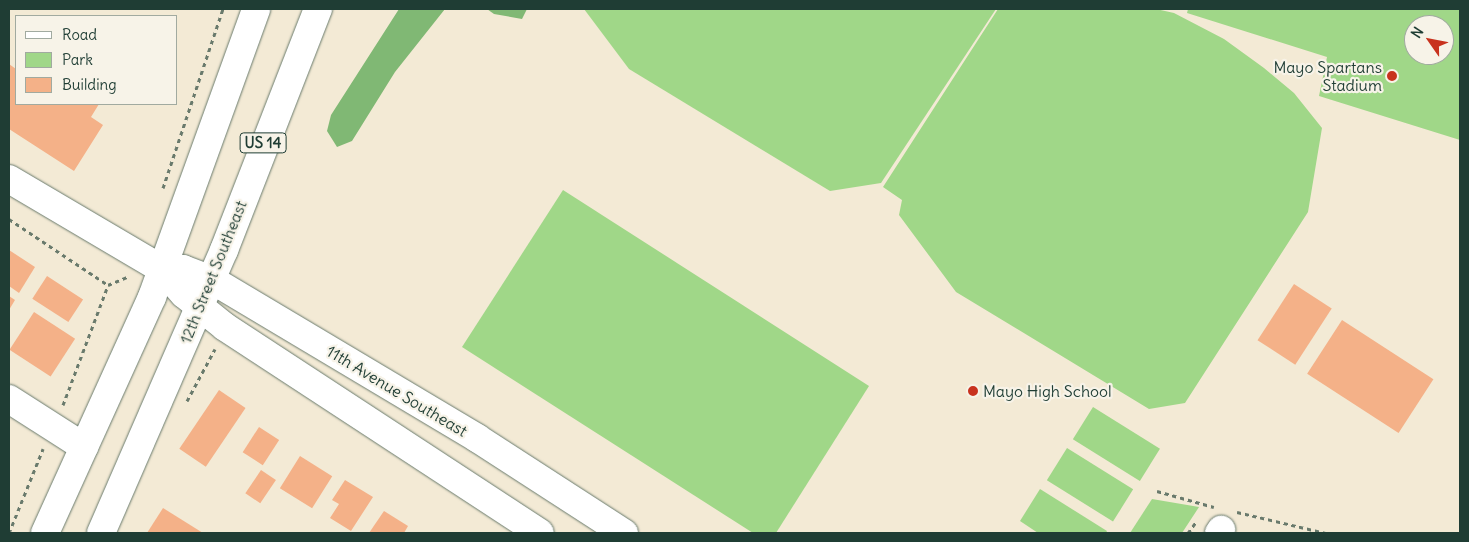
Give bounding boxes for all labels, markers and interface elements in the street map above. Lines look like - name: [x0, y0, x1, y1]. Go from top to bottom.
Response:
- legend: [15, 15, 178, 105]
- north arrow: [1404, 15, 1454, 65]
- text: N: [1407, 23, 1427, 41]
- text: Road: [62, 25, 97, 44]
- text: Park: [62, 50, 93, 69]
- place label: Mayo Spartans Stadium: [1273, 57, 1382, 95]
- marker: Mayo Spartans Stadium: [1386, 70, 1398, 82]
- text: Building: [62, 75, 117, 94]
- road number: US 14: [239, 130, 287, 156]
- street label: 12th Street Southeast: [176, 198, 250, 346]
- street label: 11th Avenue Southeast: [323, 341, 471, 441]
- place label: Mayo High School: [983, 381, 1112, 401]
- marker: Mayo High School: [967, 385, 979, 397]

